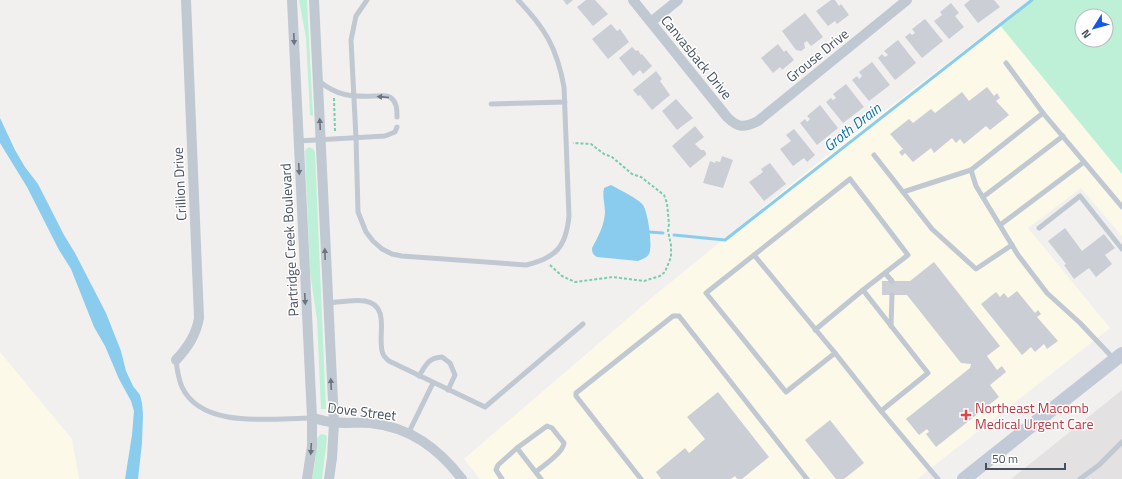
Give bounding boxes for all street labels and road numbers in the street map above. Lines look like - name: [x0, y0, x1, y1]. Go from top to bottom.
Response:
- street label: Canvasback Drive: [656, 10, 738, 104]
- street label: Grouse Drive: [781, 23, 853, 87]
- street label: Crillion Drive: [167, 147, 191, 221]
- street label: Partridge Creek Boulevard: [275, 163, 303, 317]
- street label: Dove Street: [326, 396, 398, 426]

